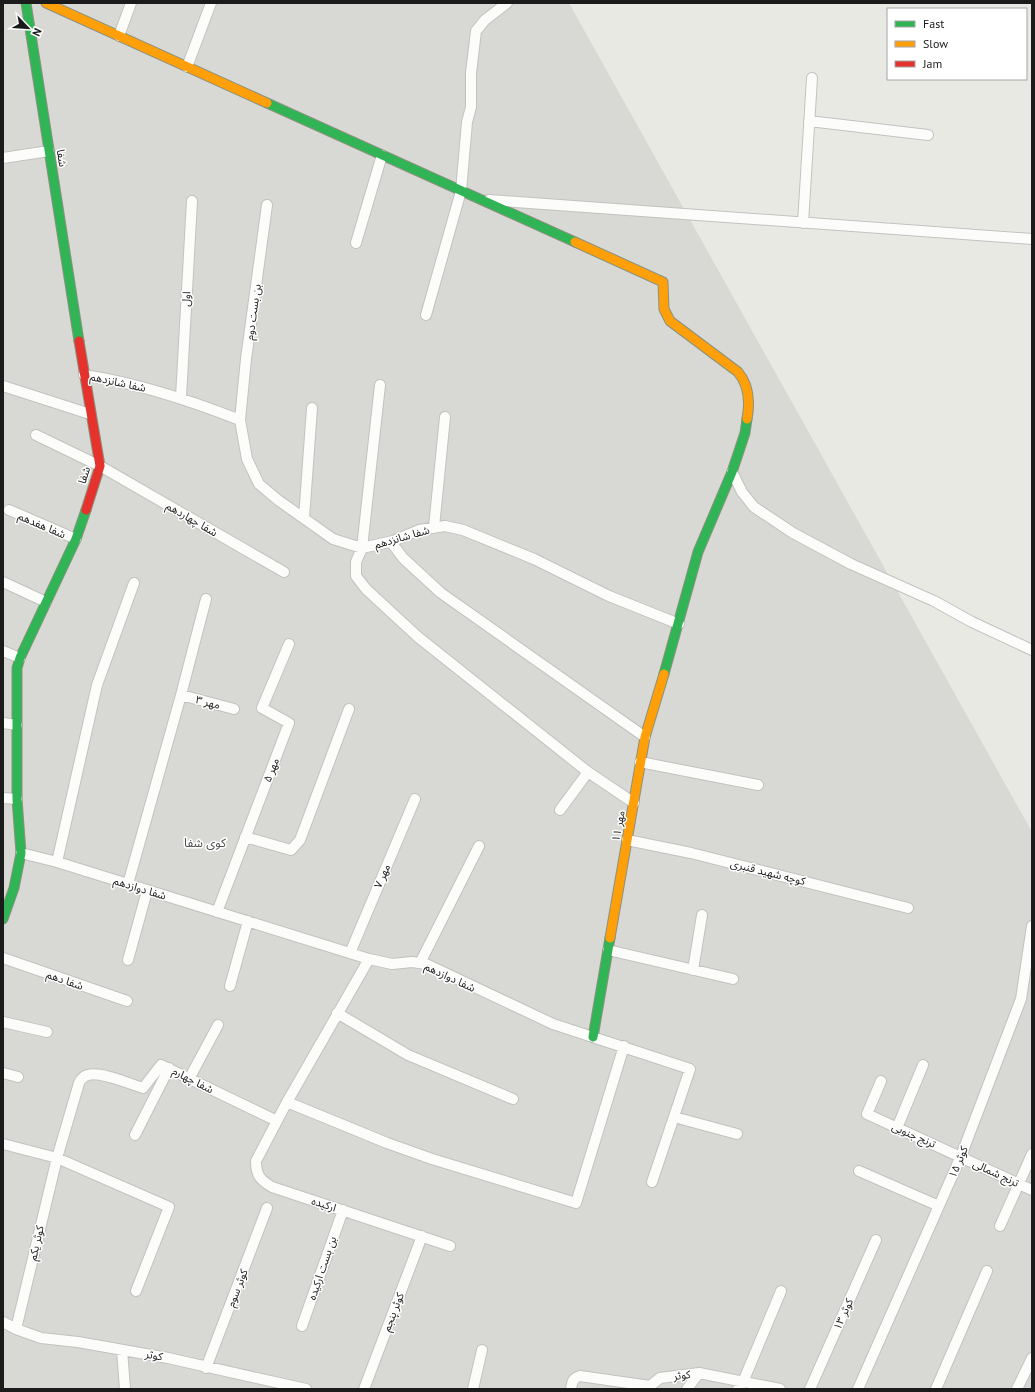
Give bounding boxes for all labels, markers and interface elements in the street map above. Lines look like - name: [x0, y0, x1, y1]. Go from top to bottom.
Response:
- north arrow: [8, 8, 48, 48]
- legend: [887, 8, 1027, 80]
- text: Fast: [923, 16, 944, 31]
- text: N: [29, 26, 45, 38]
- text: Slow: [923, 36, 948, 51]
- text: Jam: [922, 56, 942, 71]
- street label: شفا: [54, 148, 70, 168]
- street label: بن بست دوم: [242, 283, 265, 341]
- street label: اول: [179, 291, 193, 307]
- street label: شفا شانزدهم: [88, 369, 148, 397]
- street label: شفا: [75, 464, 93, 485]
- street label: شفا چهاردهم: [163, 499, 220, 541]
- street label: شفا هفدهم: [15, 509, 68, 543]
- street label: شفا شانزدهم: [373, 522, 432, 553]
- street label: مهر ۳: [194, 692, 222, 712]
- street label: مهر ۵: [260, 756, 282, 784]
- street label: مهر ۱۱: [608, 809, 628, 843]
- district label: کوی شفا: [184, 835, 227, 850]
- street label: کوچه شهید قنبری: [729, 856, 807, 889]
- street label: مهر ۷: [371, 862, 393, 890]
- street label: شفا دوازدهم: [111, 873, 168, 905]
- street label: شفا دوازدهم: [422, 959, 478, 997]
- street label: شفا دهم: [44, 967, 86, 995]
- street label: شفا چهارم: [170, 1064, 216, 1097]
- street label: ترنج جنوبی: [889, 1119, 938, 1152]
- street label: کوثر ۱۵: [945, 1144, 971, 1180]
- street label: ترنج شمالی: [970, 1156, 1021, 1191]
- street label: ارکیده: [310, 1193, 338, 1215]
- street label: کوثر یکم: [25, 1224, 49, 1262]
- street label: بن بست ارکیده: [305, 1234, 339, 1302]
- street label: کوثر سوم: [223, 1267, 252, 1309]
- street label: کوثر پنجم: [379, 1290, 409, 1334]
- street label: کوثر ۱۳: [830, 1296, 856, 1332]
- street label: کوثر: [143, 1346, 164, 1363]
- street label: کوثر: [672, 1367, 692, 1383]

